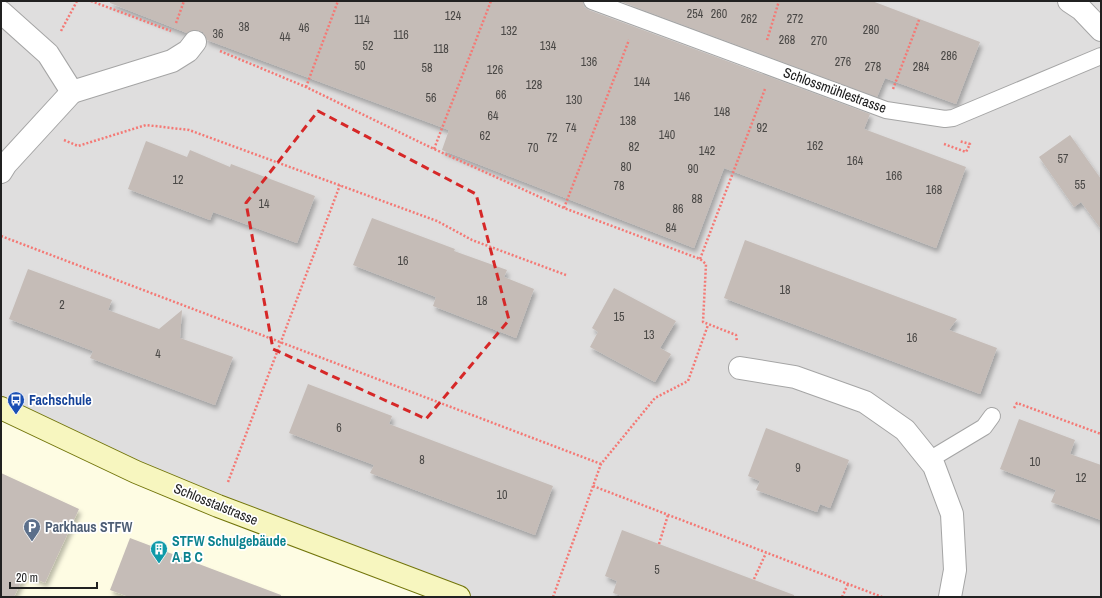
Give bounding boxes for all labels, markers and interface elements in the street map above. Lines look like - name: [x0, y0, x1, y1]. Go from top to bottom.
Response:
- house number: 254: [687, 6, 704, 22]
- house number: 260: [711, 6, 727, 22]
- house number: 124: [445, 8, 462, 24]
- house number: 262: [741, 11, 757, 27]
- house number: 272: [787, 11, 803, 27]
- house number: 114: [354, 12, 370, 28]
- house number: 38: [239, 19, 249, 35]
- house number: 46: [299, 20, 309, 36]
- house number: 280: [863, 22, 879, 38]
- house number: 132: [501, 23, 517, 39]
- house number: 36: [213, 26, 223, 42]
- house number: 116: [393, 27, 409, 43]
- house number: 44: [280, 29, 291, 45]
- house number: 268: [779, 32, 795, 48]
- house number: 270: [811, 33, 827, 49]
- house number: 52: [363, 38, 373, 54]
- house number: 134: [540, 38, 557, 54]
- house number: 118: [433, 41, 449, 57]
- house number: 286: [941, 48, 957, 64]
- house number: 136: [581, 54, 597, 70]
- house number: 276: [835, 54, 851, 70]
- house number: 50: [355, 58, 365, 74]
- house number: 278: [865, 59, 881, 75]
- house number: 284: [913, 59, 930, 75]
- house number: 58: [422, 60, 432, 76]
- house number: 126: [487, 62, 503, 78]
- street label: Schlossmühlestrasse: [781, 63, 889, 117]
- house number: 144: [634, 74, 651, 90]
- house number: 128: [526, 77, 542, 93]
- house number: 66: [496, 87, 506, 103]
- house number: 146: [674, 89, 690, 105]
- house number: 56: [426, 90, 436, 106]
- house number: 130: [566, 92, 582, 108]
- house number: 148: [714, 104, 730, 120]
- house number: 64: [488, 108, 499, 124]
- house number: 138: [620, 113, 636, 129]
- house number: 74: [566, 120, 577, 136]
- house number: 92: [757, 120, 767, 136]
- house number: 140: [659, 127, 675, 143]
- house number: 62: [480, 128, 490, 144]
- house number: 72: [547, 130, 557, 146]
- house number: 162: [807, 138, 823, 154]
- house number: 82: [629, 139, 639, 155]
- house number: 70: [528, 140, 538, 156]
- house number: 142: [699, 143, 715, 159]
- house number: 57: [1058, 151, 1069, 167]
- house number: 164: [847, 153, 864, 169]
- house number: 80: [621, 159, 631, 175]
- house number: 90: [688, 161, 698, 177]
- house number: 166: [886, 168, 902, 184]
- house number: 12: [173, 172, 183, 188]
- house number: 55: [1075, 177, 1086, 193]
- house number: 78: [614, 178, 624, 194]
- house number: 168: [926, 182, 942, 198]
- house number: 88: [692, 191, 702, 207]
- house number: 14: [259, 196, 270, 212]
- house number: 86: [673, 201, 683, 217]
- house number: 84: [666, 220, 677, 236]
- house number: 16: [398, 253, 408, 269]
- house number: 18: [780, 282, 790, 298]
- house number: 18: [477, 293, 487, 309]
- house number: 2: [59, 297, 65, 313]
- house number: 15: [614, 309, 625, 325]
- house number: 13: [644, 327, 654, 343]
- house number: 16: [907, 330, 917, 346]
- house number: 4: [155, 346, 161, 362]
- bus stop icon: Fachschule: [6, 390, 26, 415]
- place label: Fachschule: [29, 391, 92, 409]
- house number: 6: [336, 420, 342, 436]
- house number: 8: [419, 452, 425, 468]
- house number: 10: [1030, 454, 1040, 470]
- house number: 9: [795, 460, 801, 476]
- house number: 12: [1076, 470, 1086, 486]
- street label: Schlosstalstrasse: [171, 479, 261, 529]
- house number: 10: [497, 487, 507, 503]
- parking icon: Parkhaus STFW: [22, 517, 42, 542]
- place label: Parkhaus STFW: [45, 518, 133, 536]
- place label: STFW Schulgebäude A B C: [172, 532, 286, 566]
- building icon: STFW Schulgebäude A B C: [149, 539, 169, 564]
- house number: 5: [654, 562, 660, 578]
- scale bar: [10, 564, 97, 590]
- text: 20 m: [16, 570, 38, 586]

